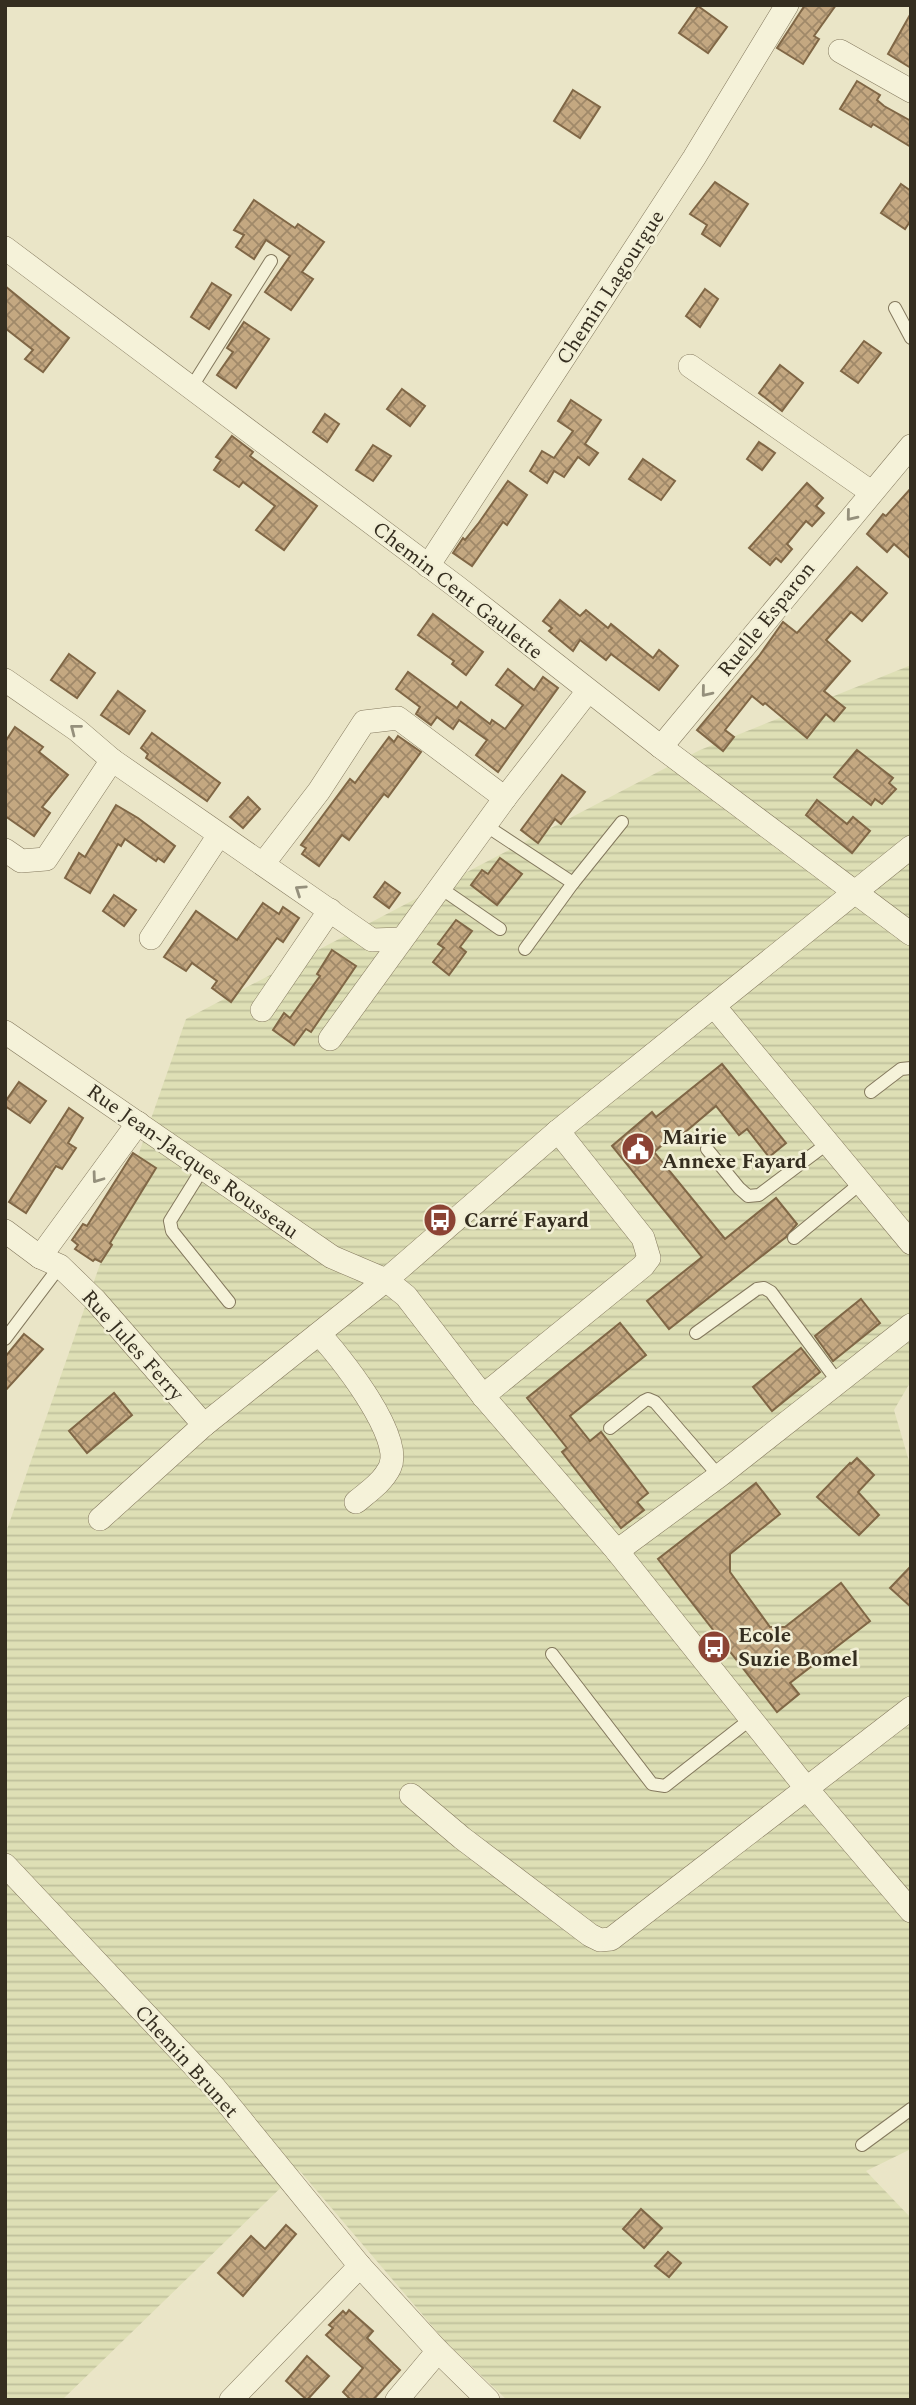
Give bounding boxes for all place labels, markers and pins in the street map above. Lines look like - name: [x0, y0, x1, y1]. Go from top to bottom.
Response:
- place label: Mairie Annexe Fayard: [662, 1122, 807, 1178]
- public building icon: Mairie Annexe Fayard: [619, 1130, 657, 1168]
- bus stop icon: Carré Fayard: [421, 1201, 459, 1239]
- place label: Carré Fayard: [464, 1205, 589, 1237]
- place label: Ecole Suzie Bomel: [738, 1620, 859, 1676]
- bus stop icon: Ecole Suzie Bomel: [695, 1628, 733, 1666]

